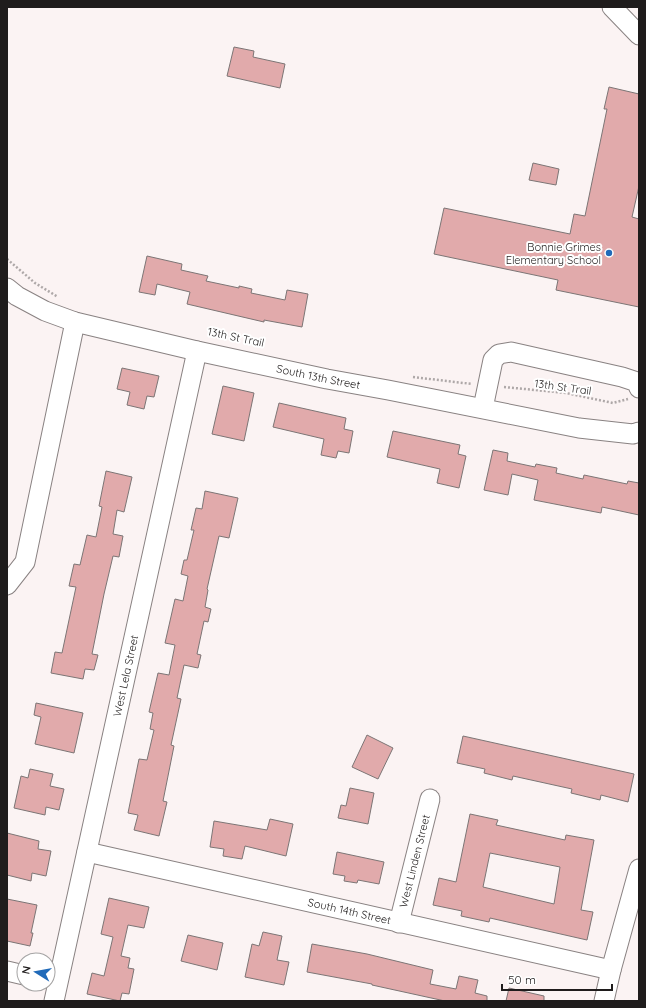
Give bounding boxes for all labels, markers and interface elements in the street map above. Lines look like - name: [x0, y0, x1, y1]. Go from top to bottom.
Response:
- place label: Bonnie Grimes Elementary School: [506, 240, 601, 267]
- marker: Bonnie Grimes Elementary School: [604, 248, 614, 258]
- street label: 13th St Trail: [206, 324, 266, 350]
- street label: South 13th Street: [275, 361, 362, 392]
- street label: 13th St Trail: [534, 376, 592, 398]
- street label: West Lela Street: [110, 633, 141, 718]
- street label: West Linden Street: [396, 813, 433, 909]
- street label: South 14th Street: [306, 895, 393, 927]
- north arrow: [16, 952, 56, 992]
- text: N: [19, 965, 34, 975]
- scale bar: [502, 966, 612, 992]
- text: 50 m: [508, 972, 536, 987]

